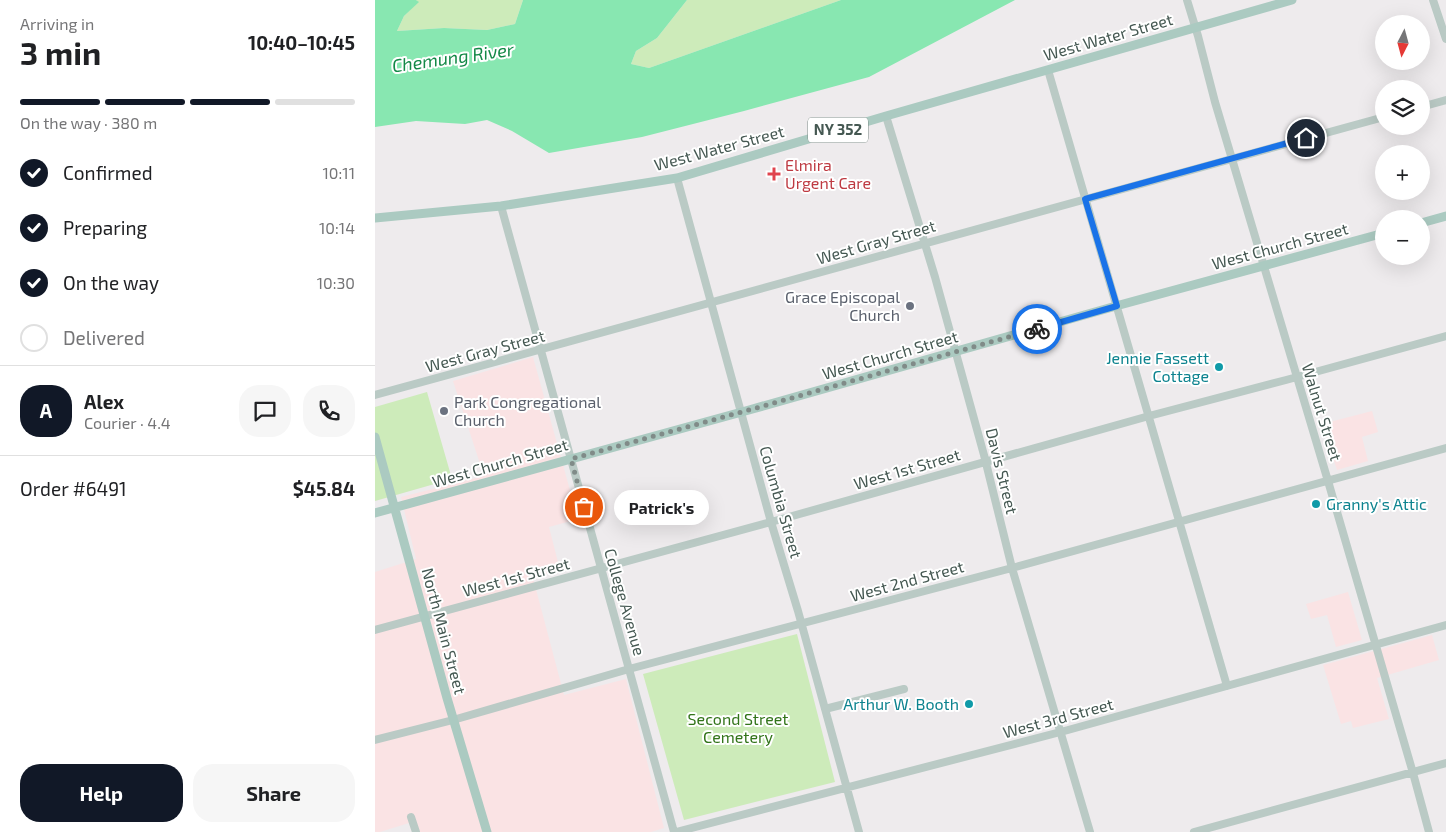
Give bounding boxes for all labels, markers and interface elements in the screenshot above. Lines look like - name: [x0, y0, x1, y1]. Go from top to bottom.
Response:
- street label: West Water Street: [1041, 9, 1175, 64]
- text: Arriving in: [20, 14, 94, 33]
- north arrow: [1375, 15, 1430, 70]
- map controls: [1375, 15, 1430, 265]
- text: 10:40–10:45: [248, 31, 355, 54]
- text: 3 min: [20, 33, 101, 71]
- water label: Chemung River: [390, 37, 516, 76]
- button: layers: [1375, 80, 1430, 135]
- text: On the way · 380 m: [20, 113, 157, 132]
- pin: [1285, 117, 1327, 159]
- road number: NY 352: [808, 118, 868, 142]
- street label: West Water Street: [652, 121, 786, 174]
- icon: home: [1292, 124, 1320, 152]
- button: +: [1375, 145, 1430, 200]
- place label: Elmira Urgent Care: [785, 155, 871, 192]
- icon: check: [20, 159, 48, 187]
- text: Confirmed: [63, 161, 153, 184]
- text: 10:11: [322, 163, 355, 182]
- marker: Elmira Urgent Care: [767, 167, 781, 181]
- button: −: [1375, 210, 1430, 265]
- icon: check: [20, 214, 48, 242]
- street label: West Gray Street: [814, 215, 937, 268]
- text: Preparing: [63, 216, 147, 239]
- text: 10:14: [319, 218, 355, 237]
- street label: West Church Street: [1210, 218, 1350, 273]
- icon: check: [20, 269, 48, 297]
- text: On the way: [63, 271, 159, 294]
- text: 10:30: [317, 273, 355, 292]
- place label: Grace Episcopal Church: [785, 287, 900, 324]
- marker: Grace Episcopal Church: [904, 300, 916, 312]
- courier: [1012, 304, 1062, 354]
- icon: bike: [1023, 315, 1051, 343]
- street label: West Gray Street: [423, 325, 547, 376]
- text: Delivered: [63, 326, 145, 349]
- street label: West Church Street: [820, 326, 960, 383]
- place label: Jennie Fassett Cottage: [1106, 348, 1209, 385]
- marker: Jennie Fassett Cottage: [1213, 361, 1225, 373]
- street label: Walnut Street: [1299, 361, 1346, 463]
- button: chat: [239, 385, 291, 437]
- button: phone: [303, 385, 355, 437]
- text: Alex: [84, 390, 124, 413]
- place label: Park Congregational Church: [454, 392, 601, 429]
- text: A: [40, 399, 52, 422]
- marker: Park Congregational Church: [438, 405, 450, 417]
- text: Courier · 4.4: [84, 413, 171, 432]
- street label: Davis Street: [983, 426, 1022, 516]
- street label: West Church Street: [430, 434, 570, 491]
- street label: Columbia Street: [756, 443, 807, 560]
- street label: West 1st Street: [851, 444, 962, 493]
- text: Order #6491: [20, 477, 127, 500]
- text: $45.84: [293, 477, 355, 500]
- pin: [563, 486, 605, 528]
- callout: Patrick's: [614, 490, 709, 524]
- icon: bag: [570, 493, 598, 521]
- place label: Granny's Attic: [1326, 494, 1427, 513]
- text: Patrick's: [629, 498, 694, 517]
- marker: Granny's Attic: [1310, 498, 1322, 510]
- street label: College Avenue: [601, 546, 650, 658]
- street label: West 1st Street: [460, 553, 571, 600]
- street label: West 2nd Street: [848, 556, 966, 605]
- street label: North Main Street: [419, 566, 470, 696]
- place label: Arthur W. Booth: [843, 694, 959, 713]
- street label: West 3rd Street: [1001, 694, 1115, 741]
- marker: Arthur W. Booth: [963, 698, 975, 710]
- park label: Second Street Cemetery: [688, 709, 788, 746]
- button: Help: [20, 764, 183, 822]
- button: Share: [193, 764, 355, 822]

